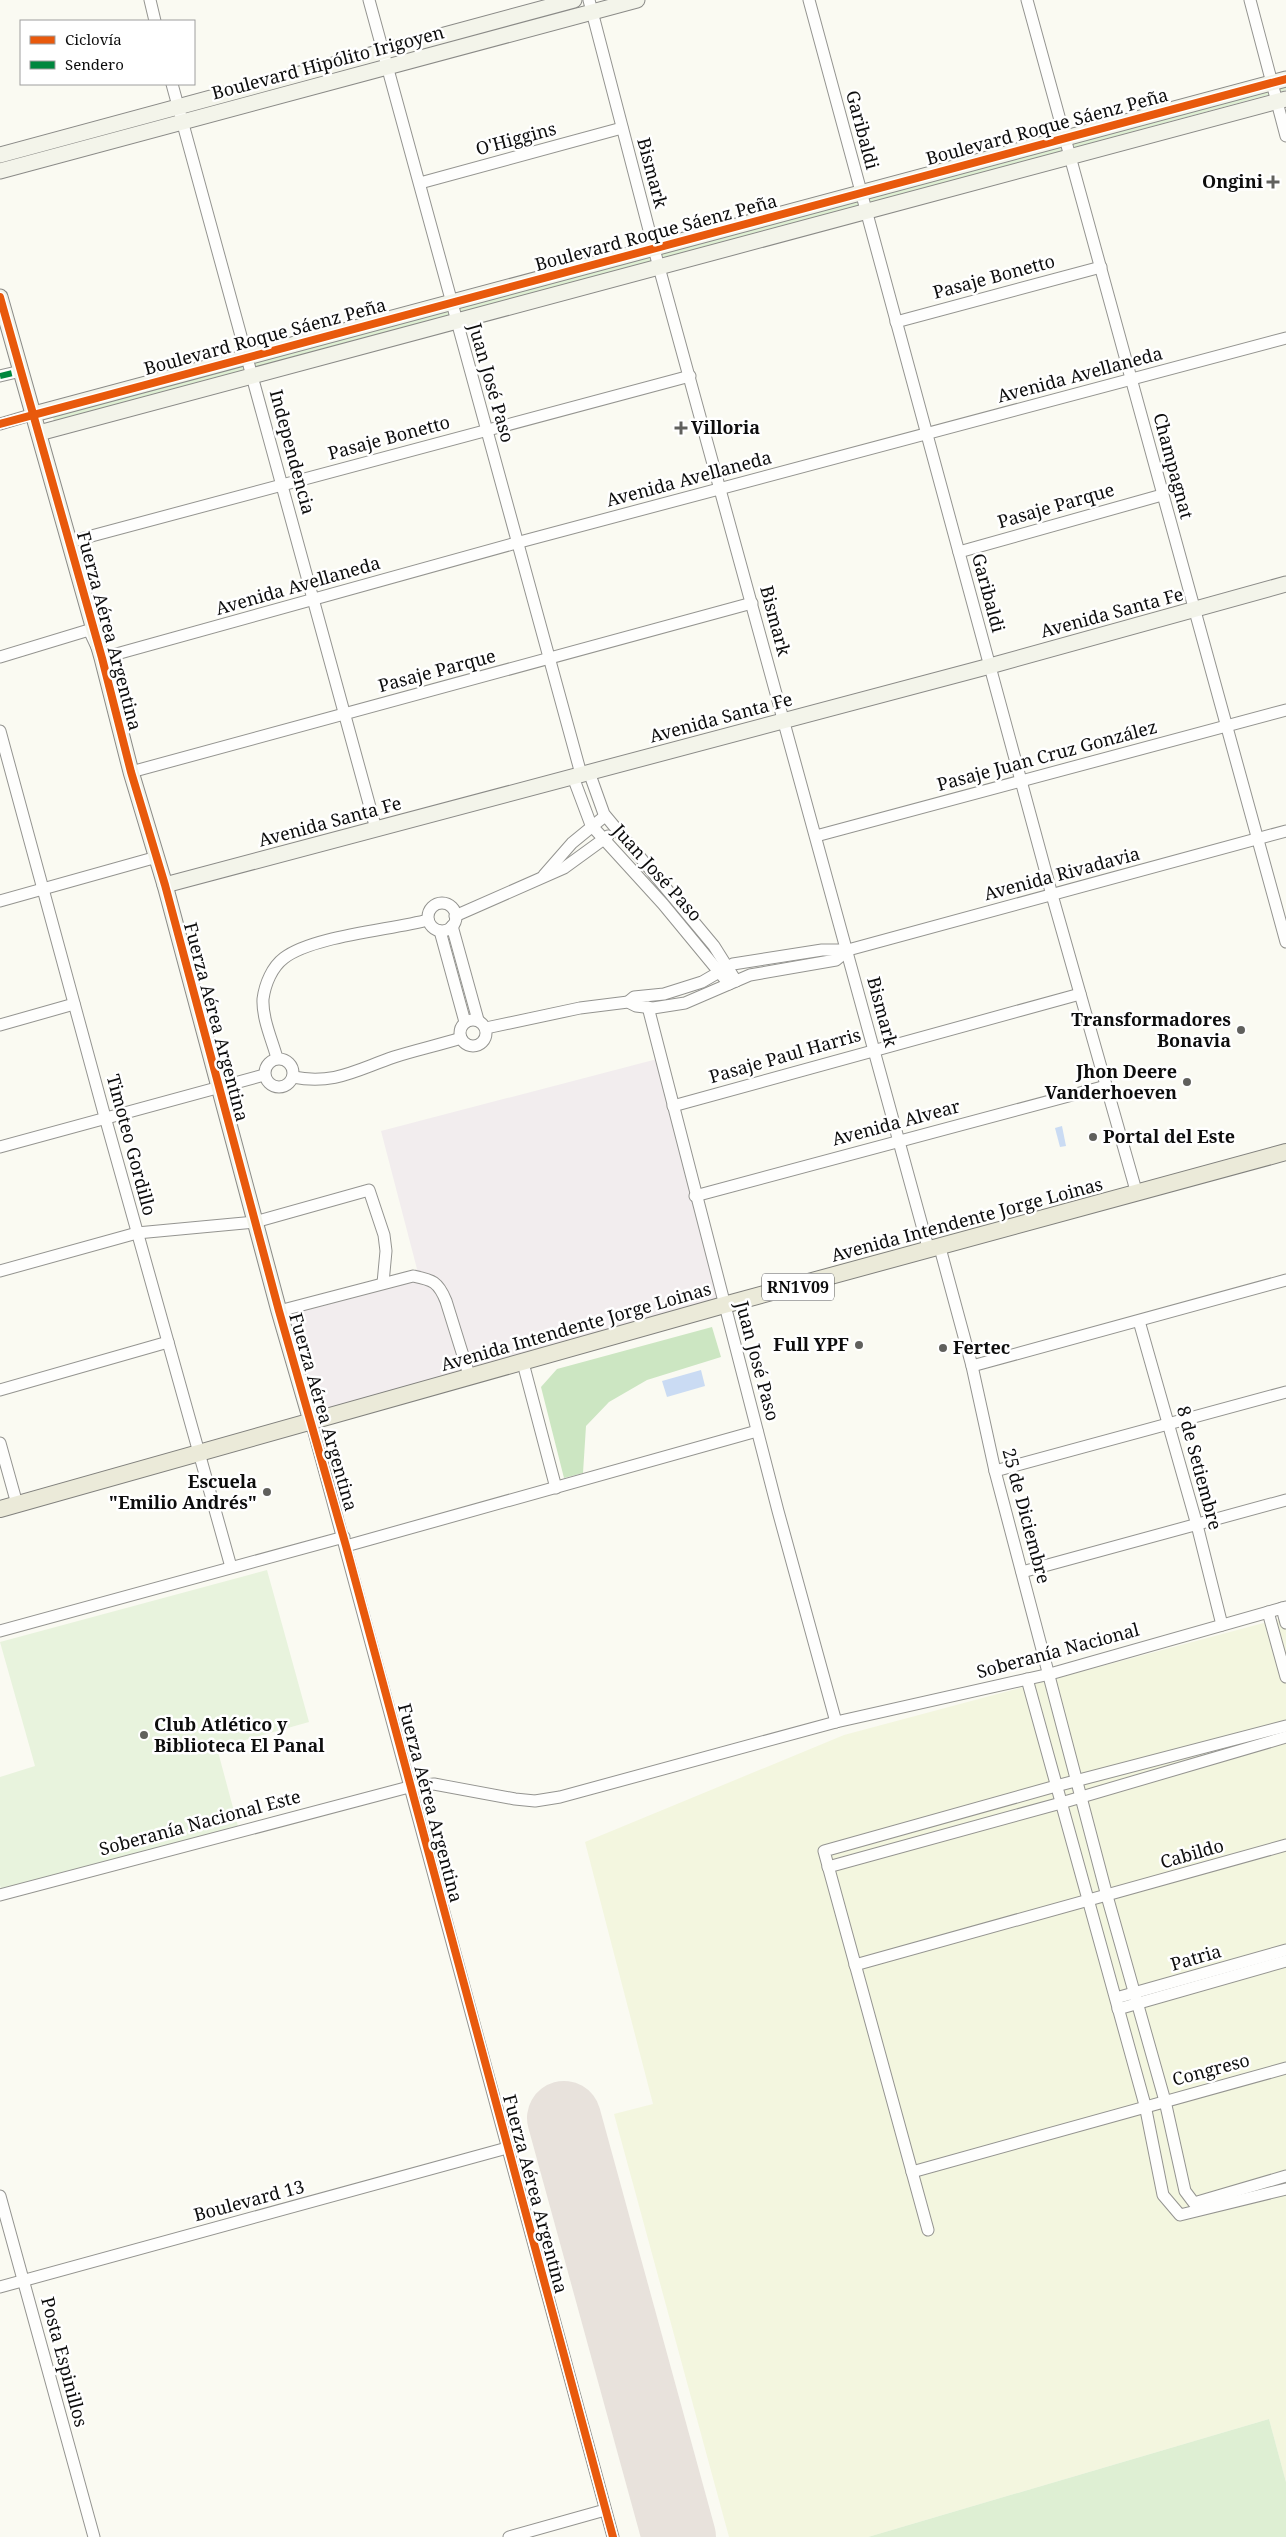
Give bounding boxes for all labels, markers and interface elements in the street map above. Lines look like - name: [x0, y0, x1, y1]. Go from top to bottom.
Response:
- street label: Boulevard Hipólito Irigoyen: [209, 19, 447, 105]
- legend: [20, 20, 195, 85]
- text: Ciclovía: [65, 29, 122, 49]
- text: Sendero: [65, 54, 124, 74]
- street label: Boulevard Roque Sáenz Peña: [923, 82, 1171, 170]
- street label: Garibaldi: [841, 88, 885, 172]
- street label: O'Higgins: [473, 116, 559, 160]
- street label: Bismark: [632, 135, 674, 211]
- place label: Ongini: [1202, 169, 1264, 193]
- marker: Ongini: [1267, 176, 1279, 188]
- street label: Boulevard Roque Sáenz Peña: [532, 188, 780, 276]
- street label: Pasaje Bonetto: [930, 248, 1057, 304]
- street label: Boulevard Roque Sáenz Peña: [141, 292, 389, 380]
- street label: Juan José Paso: [463, 319, 520, 445]
- street label: Avenida Avellaneda: [994, 340, 1165, 408]
- street label: Independencia: [265, 387, 321, 517]
- street label: Pasaje Bonetto: [325, 409, 452, 465]
- street label: Champagnat: [1148, 410, 1200, 521]
- place label: Villoria: [691, 415, 760, 439]
- marker: Villoria: [675, 422, 687, 434]
- street label: Avenida Avellaneda: [603, 444, 774, 512]
- street label: Pasaje Parque: [994, 477, 1117, 533]
- street label: Fuerza Aérea Argentina: [72, 529, 148, 733]
- street label: Avenida Avellaneda: [213, 550, 383, 620]
- street label: Garibaldi: [967, 551, 1011, 635]
- street label: Avenida Santa Fe: [1038, 581, 1186, 643]
- street label: Bismark: [755, 583, 797, 659]
- street label: Pasaje Parque: [375, 643, 498, 697]
- street label: Avenida Santa Fe: [647, 686, 795, 748]
- street label: Pasaje Juan Cruz González: [934, 714, 1159, 796]
- street label: Avenida Santa Fe: [256, 790, 404, 852]
- street label: Juan José Paso: [607, 818, 708, 926]
- street label: Avenida Rivadavia: [981, 841, 1142, 905]
- street label: Fuerza Aérea Argentina: [179, 920, 255, 1124]
- street label: Bismark: [862, 974, 904, 1050]
- place label: Transformadores Bonavia: [1071, 1007, 1231, 1052]
- street label: Pasaje Paul Harris: [706, 1022, 863, 1088]
- marker: Transformadores Bonavia: [1235, 1024, 1247, 1036]
- place label: Jhon Deere Vanderhoeven: [1045, 1059, 1177, 1104]
- street label: Timoteo Gordillo: [102, 1071, 162, 1218]
- marker: Jhon Deere Vanderhoeven: [1181, 1076, 1193, 1088]
- street label: Avenida Alvear: [829, 1093, 963, 1151]
- place label: Portal del Este: [1103, 1124, 1235, 1148]
- marker: Portal del Este: [1087, 1131, 1099, 1143]
- street label: Avenida Intendente Jorge Loinas: [828, 1171, 1105, 1267]
- road number: RN1V09: [762, 1274, 834, 1300]
- street label: Avenida Intendente Jorge Loinas: [438, 1276, 714, 1376]
- street label: Juan José Paso: [730, 1297, 785, 1423]
- street label: Fuerza Aérea Argentina: [284, 1310, 364, 1514]
- place label: Full YPF: [773, 1332, 849, 1356]
- place label: Fertec: [953, 1335, 1010, 1359]
- marker: Full YPF: [853, 1339, 865, 1351]
- marker: Fertec: [937, 1342, 949, 1354]
- street label: 8 de Setiembre: [1172, 1403, 1228, 1532]
- street label: 25 de Diciembre: [997, 1445, 1057, 1586]
- place label: Escuela "Emilio Andrés": [109, 1469, 257, 1514]
- marker: Escuela "Emilio Andrés": [261, 1486, 273, 1498]
- street label: Soberanía Nacional: [974, 1617, 1142, 1683]
- street label: Fuerza Aérea Argentina: [393, 1701, 469, 1905]
- place label: Club Atlético y Biblioteca El Panal: [154, 1712, 325, 1757]
- marker: Club Atlético y Biblioteca El Panal: [138, 1729, 150, 1741]
- street label: Soberanía Nacional Este: [96, 1784, 303, 1860]
- street label: Cabildo: [1157, 1833, 1226, 1874]
- street label: Patria: [1168, 1938, 1224, 1976]
- street label: Congreso: [1169, 2047, 1252, 2091]
- street label: Fuerza Aérea Argentina: [498, 2092, 574, 2296]
- street label: Boulevard 13: [191, 2174, 307, 2226]
- street label: Posta Espinillos: [36, 2294, 94, 2429]

